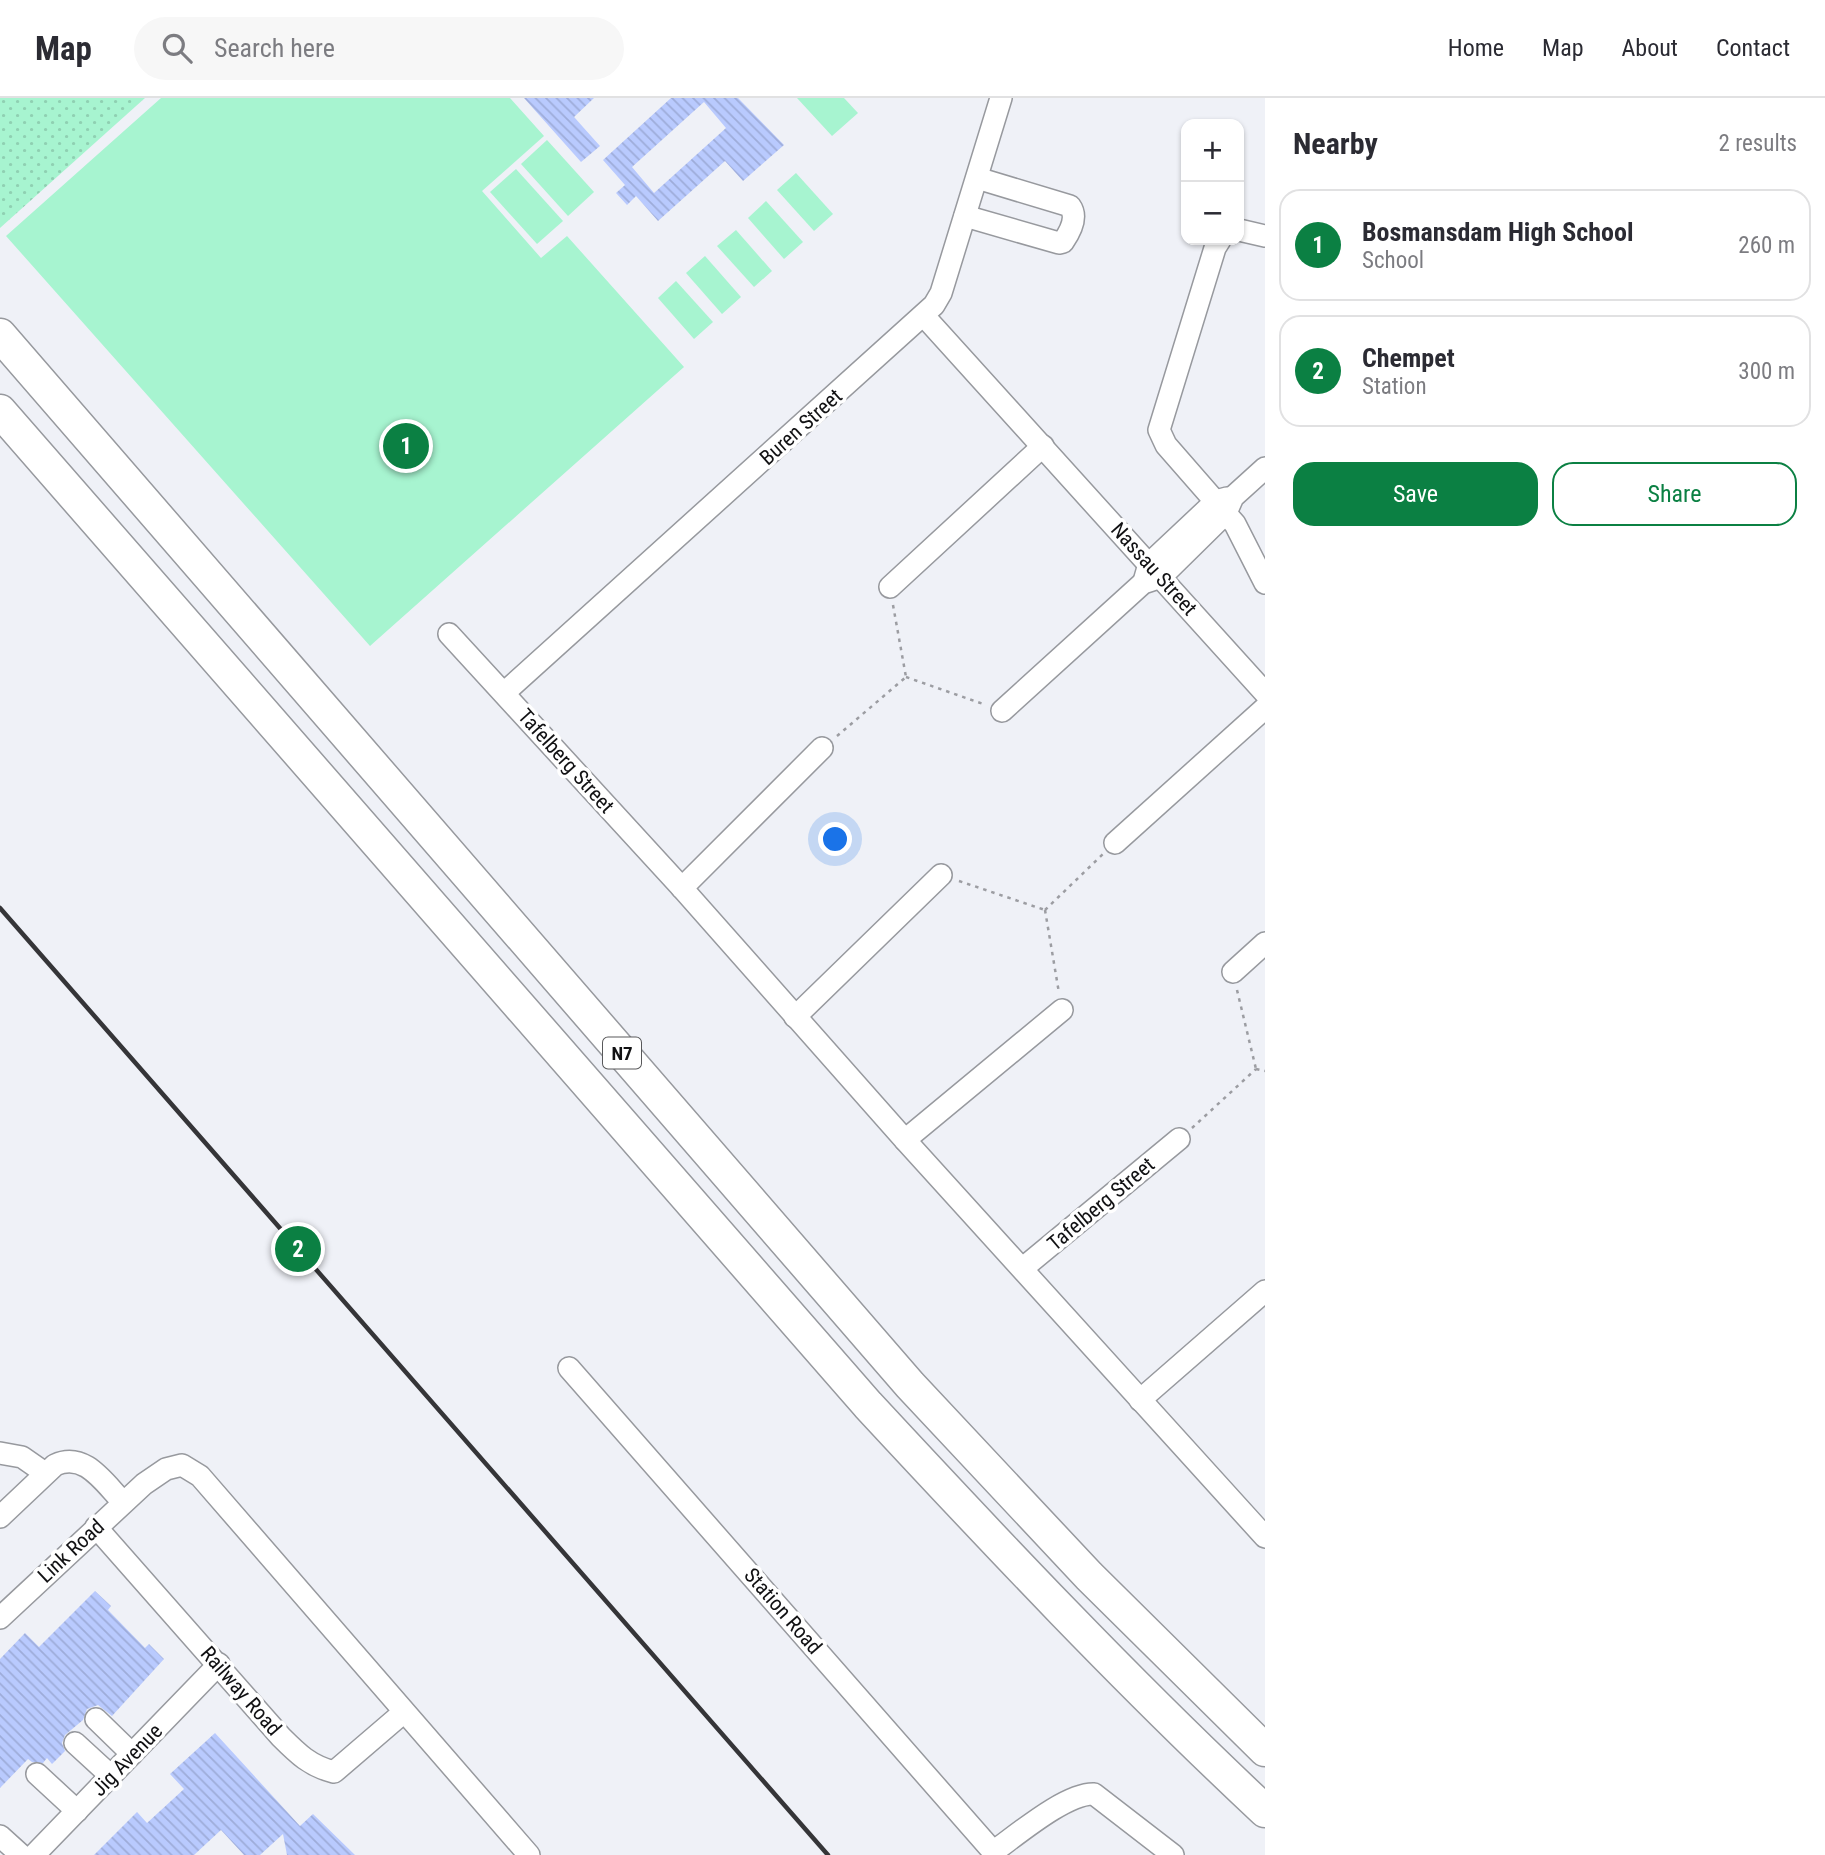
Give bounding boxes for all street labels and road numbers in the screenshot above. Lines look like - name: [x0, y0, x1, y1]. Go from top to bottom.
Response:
- street label: Buren Street: [755, 384, 847, 470]
- street label: Nassau Street: [1106, 518, 1202, 620]
- street label: Tafelberg Street: [513, 704, 619, 818]
- road number: N7: [603, 1037, 641, 1068]
- street label: Tafelberg Street: [1043, 1152, 1159, 1256]
- street label: Link Road: [33, 1514, 109, 1588]
- street label: Station Road: [739, 1563, 827, 1659]
- street label: Railway Road: [196, 1642, 286, 1740]
- street label: Jig Avenue: [87, 1719, 167, 1801]

